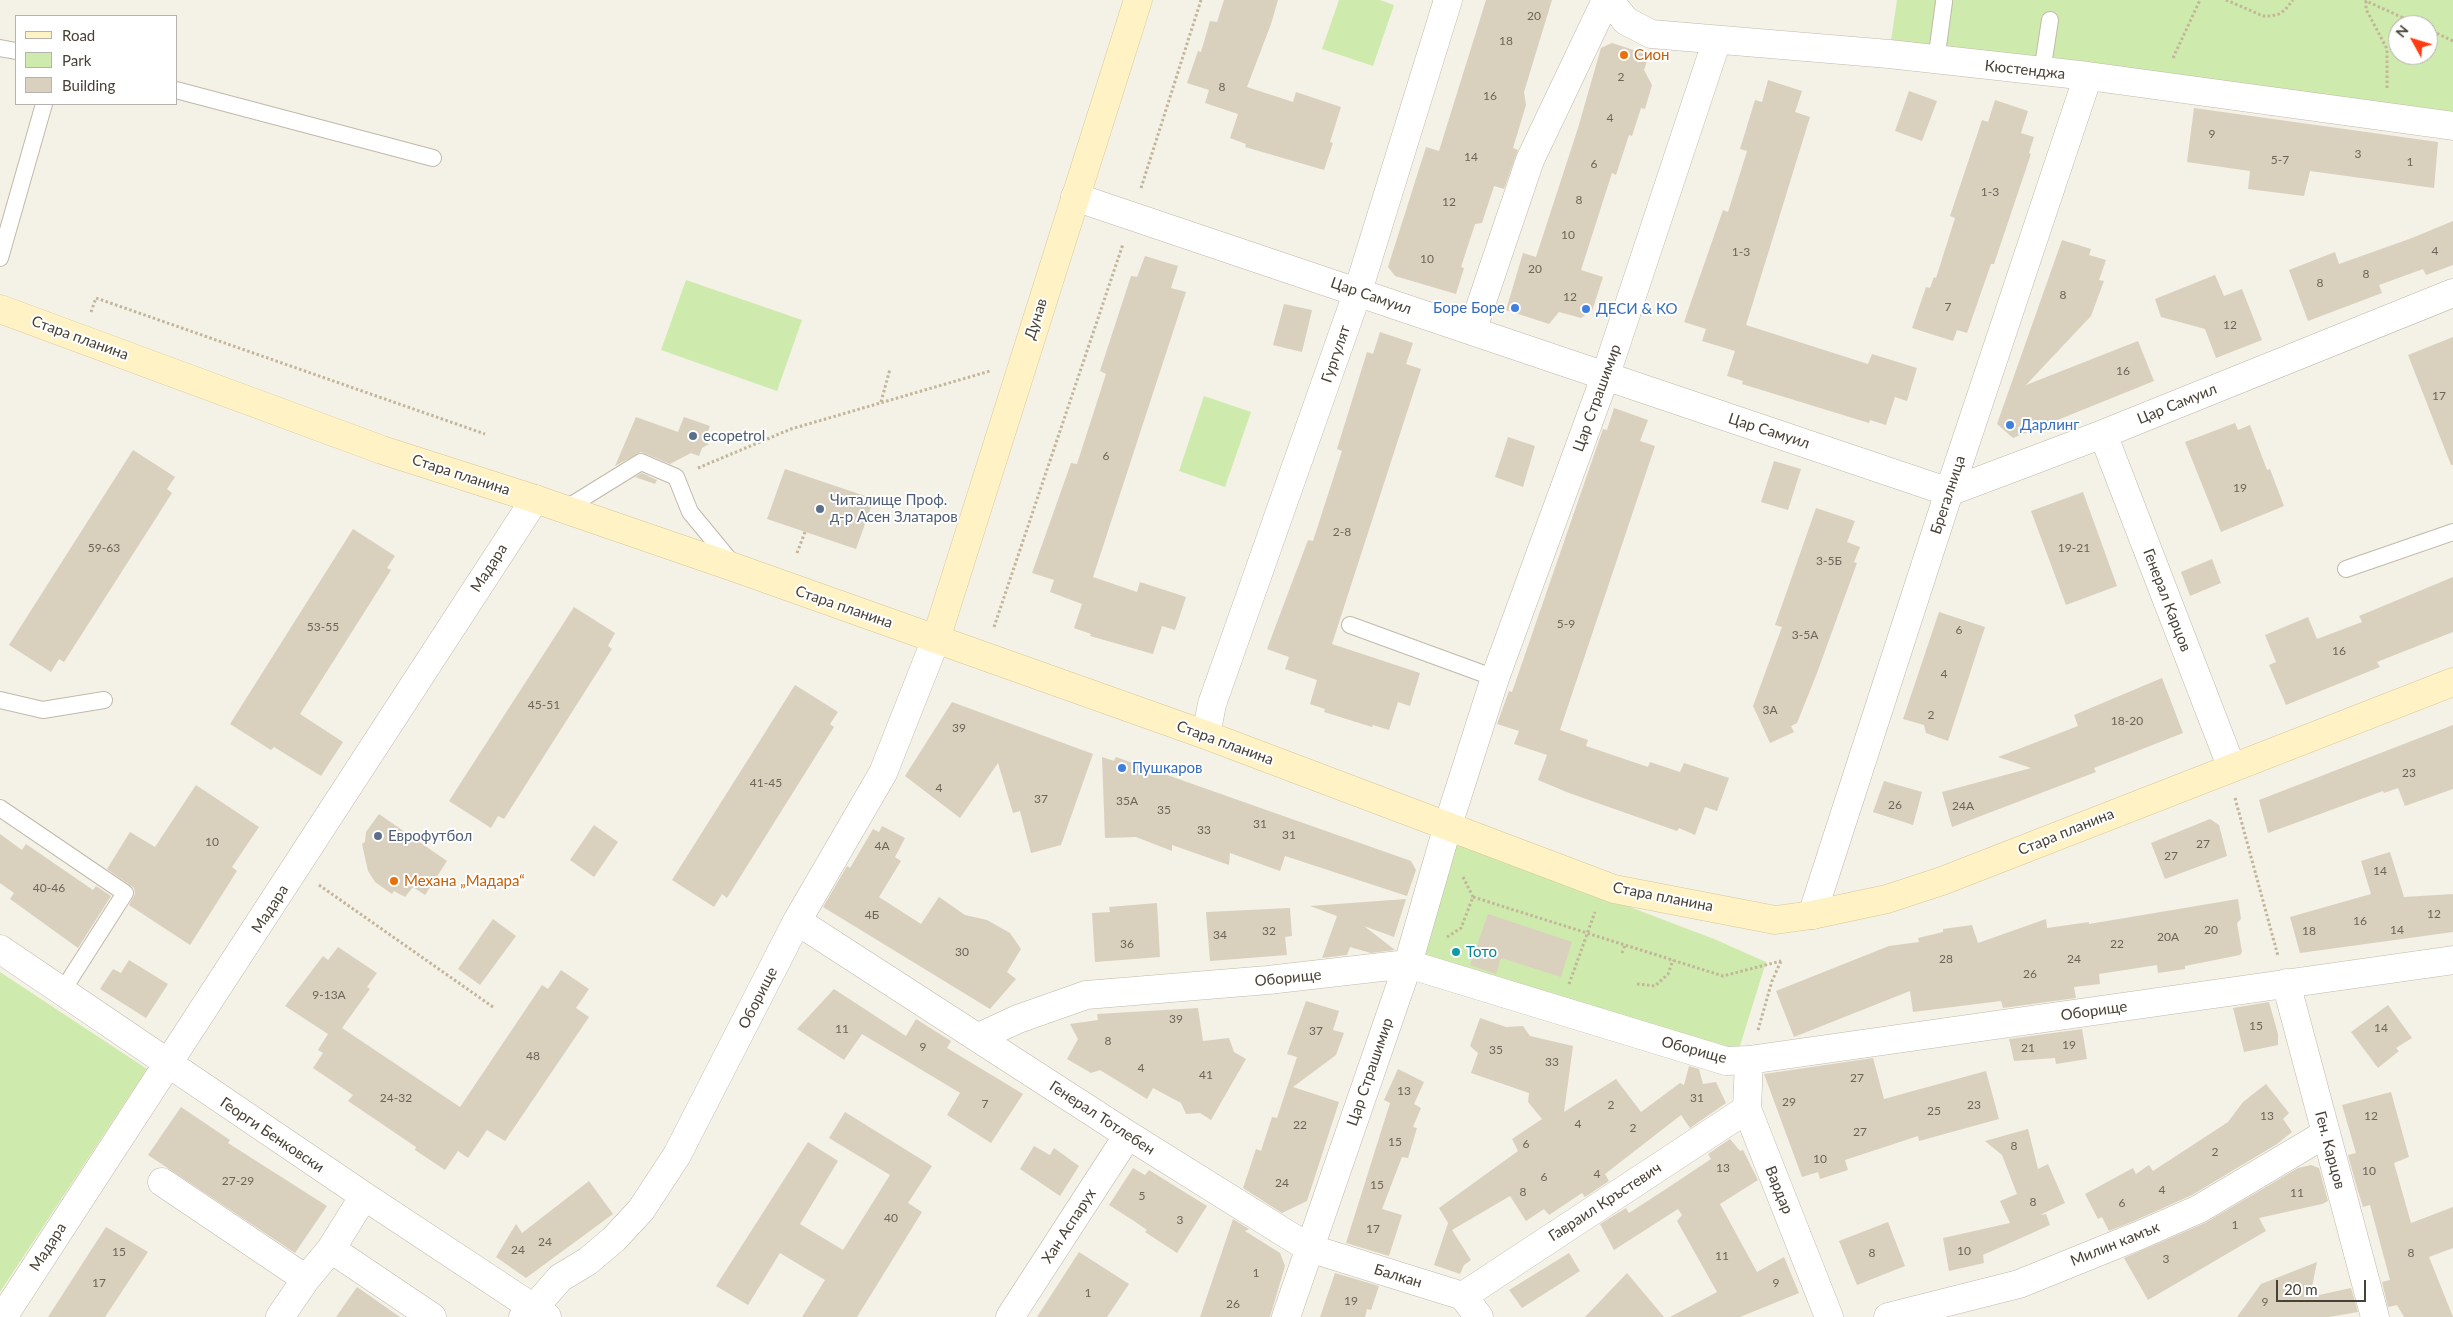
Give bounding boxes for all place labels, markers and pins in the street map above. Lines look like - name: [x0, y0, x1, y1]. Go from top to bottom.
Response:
- place label: Сион: [1634, 46, 1670, 64]
- marker: Сион: [1618, 49, 1630, 61]
- place label: Боре Боре: [1433, 299, 1505, 317]
- place label: ДЕСИ & КО: [1596, 300, 1678, 318]
- marker: Боре Боре: [1509, 302, 1521, 314]
- marker: ДЕСИ & КО: [1580, 303, 1592, 315]
- place label: Дарлинг: [2020, 416, 2079, 434]
- marker: Дарлинг: [2004, 419, 2016, 431]
- place label: ecopetrol: [703, 427, 765, 445]
- marker: ecopetrol: [687, 430, 699, 442]
- place label: Читалище Проф. д-р Асен Златаров: [830, 491, 958, 526]
- marker: Читалище Проф. д-р Асен Златаров: [814, 503, 826, 515]
- place label: Пушкаров: [1132, 759, 1203, 777]
- marker: Пушкаров: [1116, 762, 1128, 774]
- place label: Еврофутбол: [388, 827, 472, 845]
- marker: Еврофутбол: [372, 830, 384, 842]
- place label: Механа „Мадара“: [404, 872, 525, 890]
- marker: Механа „Мадара“: [388, 875, 400, 887]
- place label: Тото: [1466, 943, 1497, 961]
- marker: Тото: [1450, 946, 1462, 958]

